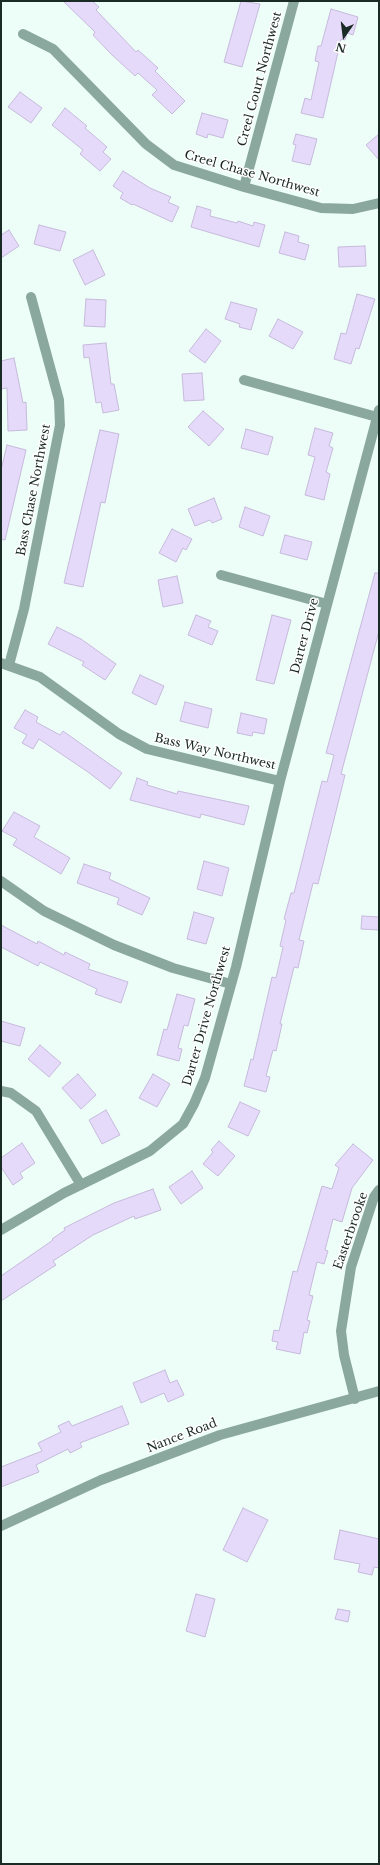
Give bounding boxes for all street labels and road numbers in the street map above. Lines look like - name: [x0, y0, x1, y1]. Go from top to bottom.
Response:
- street label: Creel Court Northwest: [235, 10, 285, 148]
- street label: Creel Chase Northwest: [183, 148, 321, 200]
- street label: Bass Chase Northwest: [14, 423, 54, 557]
- street label: Darter Drive: [288, 597, 322, 675]
- street label: Bass Way Northwest: [153, 731, 277, 773]
- street label: Darter Drive Northwest: [180, 944, 234, 1088]
- street label: Easterbrooke: [331, 1190, 371, 1272]
- street label: Nance Road: [145, 1416, 219, 1456]

